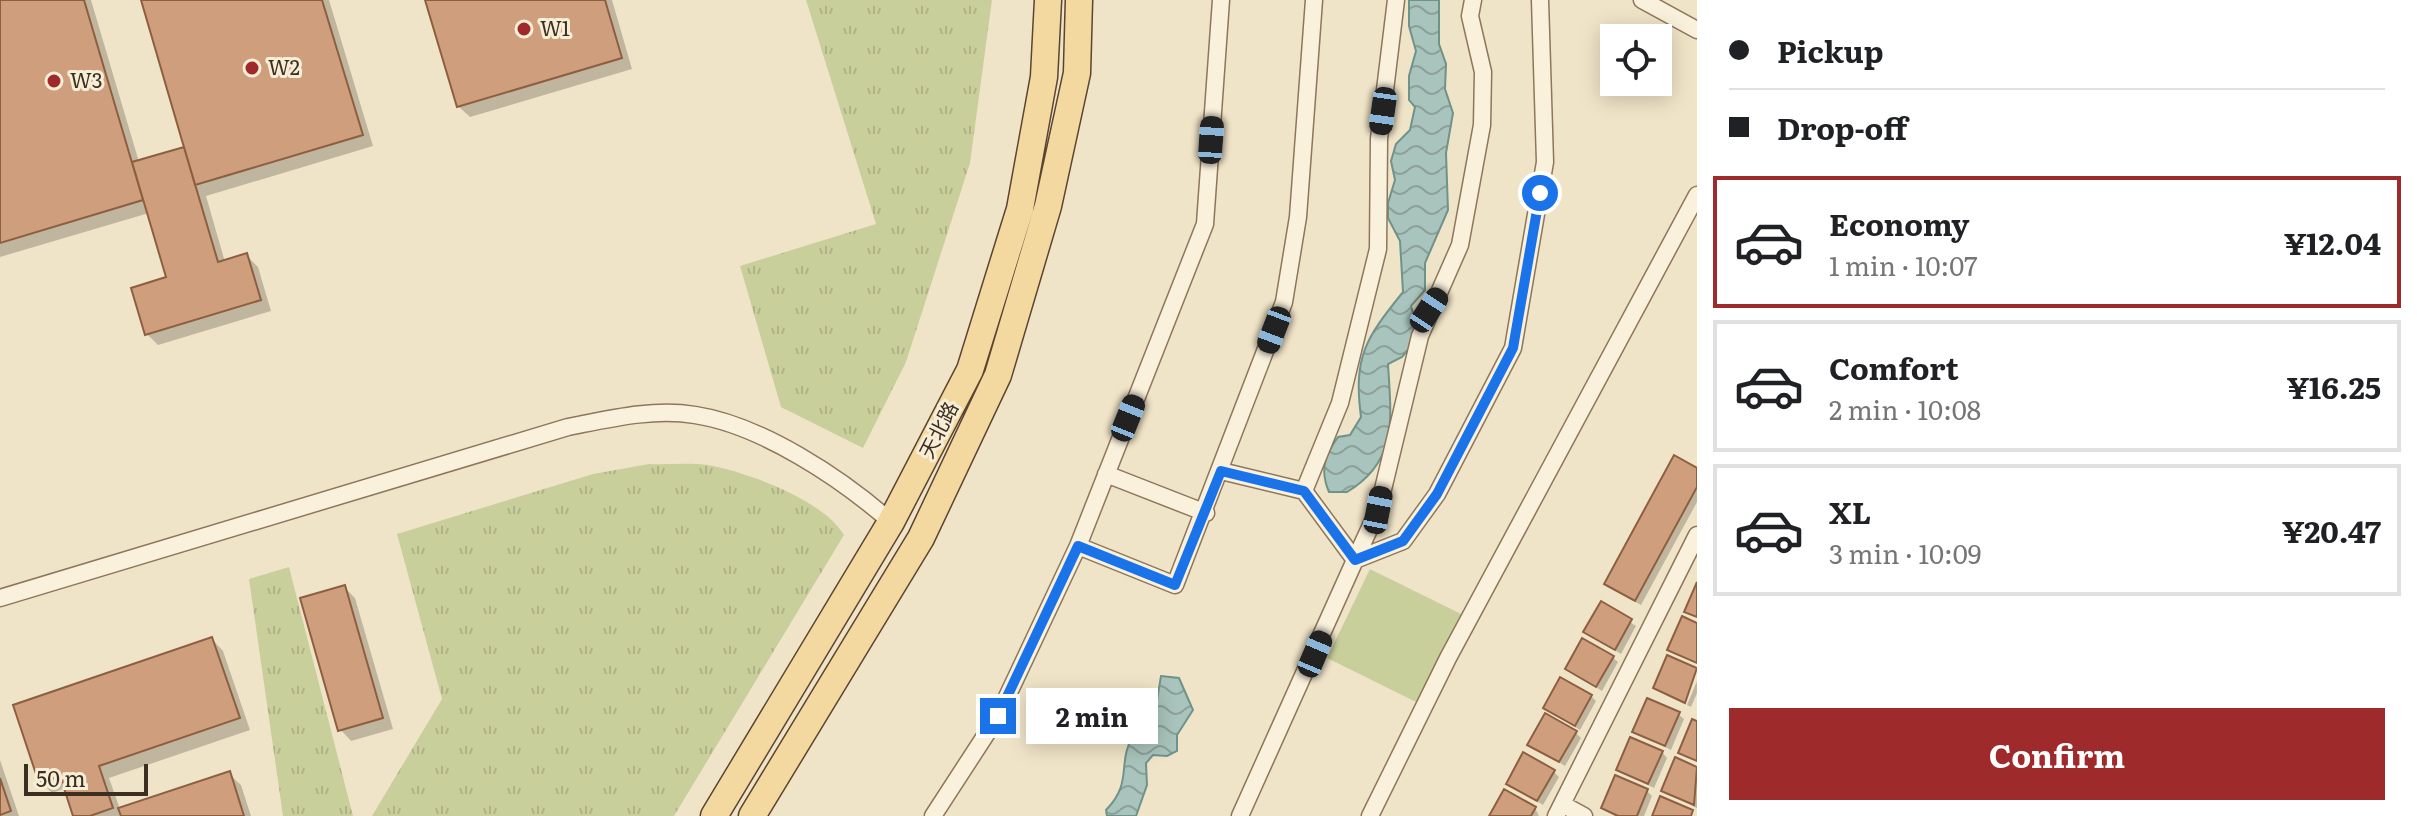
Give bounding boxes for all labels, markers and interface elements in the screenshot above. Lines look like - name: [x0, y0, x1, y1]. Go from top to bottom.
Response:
- place label: W1: [540, 12, 570, 42]
- marker: W1: [515, 20, 533, 38]
- map controls: [1600, 24, 1672, 96]
- button: locate: [1600, 24, 1672, 96]
- text: Pickup: [1777, 28, 1884, 72]
- place label: W2: [268, 51, 300, 81]
- marker: W2: [243, 59, 261, 77]
- place label: W3: [70, 64, 103, 94]
- marker: W3: [45, 72, 63, 90]
- car: [1368, 86, 1398, 136]
- text: Drop-off: [1777, 105, 1907, 149]
- car: [1197, 115, 1225, 165]
- route start: [1522, 175, 1558, 211]
- text: Economy: [1829, 201, 1969, 245]
- icon: car: [1733, 206, 1805, 278]
- text: ¥12.04: [2284, 220, 2381, 264]
- text: 1 min · 10:07: [1829, 245, 1977, 284]
- car: [1406, 283, 1452, 337]
- car: [1254, 303, 1294, 357]
- text: Comfort: [1829, 345, 1959, 389]
- icon: car: [1733, 350, 1805, 422]
- text: ¥16.25: [2286, 364, 2381, 408]
- text: 2 min · 10:08: [1829, 389, 1981, 428]
- car: [1108, 391, 1148, 445]
- street label: 天北路: [910, 396, 964, 463]
- car: [1362, 484, 1394, 536]
- text: XL: [1829, 489, 1871, 533]
- icon: car: [1733, 494, 1805, 566]
- text: ¥20.47: [2282, 508, 2381, 552]
- text: 3 min · 10:09: [1829, 533, 1981, 572]
- car: [1295, 627, 1335, 681]
- callout: 2 min: [1026, 688, 1158, 744]
- text: 2 min: [1056, 696, 1128, 735]
- route end: [980, 698, 1016, 734]
- button: Confirm: [1729, 708, 2385, 800]
- scale bar: [24, 760, 148, 796]
- text: 50 m: [36, 761, 86, 794]

